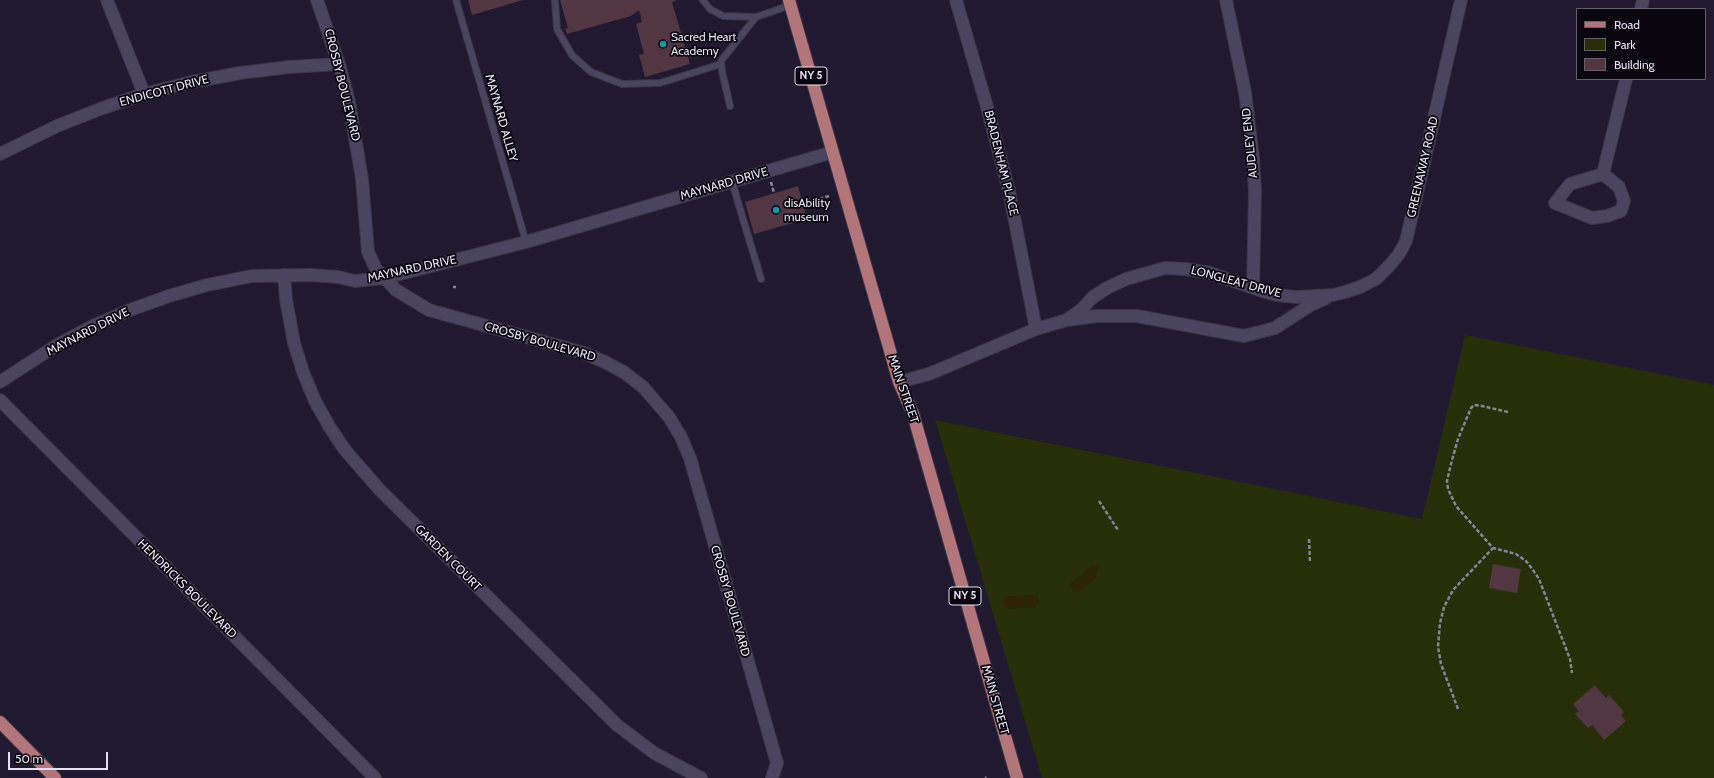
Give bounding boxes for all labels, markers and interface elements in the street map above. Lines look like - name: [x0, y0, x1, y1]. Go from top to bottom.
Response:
- legend: [1576, 8, 1706, 80]
- text: Road: [1614, 17, 1640, 32]
- street label: CROSBY BOULEVARD: [321, 27, 363, 143]
- place label: Sacred Heart Academy: [671, 30, 736, 58]
- text: Park: [1614, 37, 1636, 52]
- marker: Sacred Heart Academy: [658, 39, 668, 49]
- text: Building: [1614, 57, 1655, 72]
- road number: NY 5: [795, 67, 827, 85]
- street label: ENDICOTT DRIVE: [118, 72, 210, 110]
- street label: MAYNARD ALLEY: [482, 72, 520, 164]
- street label: AUDLEY END: [1239, 107, 1261, 179]
- street label: BRADENHAM PLACE: [981, 109, 1021, 217]
- street label: GREENAWAY ROAD: [1404, 115, 1442, 219]
- street label: MAYNARD DRIVE: [678, 165, 770, 203]
- place label: disAbility museum: [784, 196, 830, 224]
- marker: disAbility museum: [771, 205, 781, 215]
- street label: MAYNARD DRIVE: [366, 253, 458, 285]
- street label: LONGLEAT DRIVE: [1189, 263, 1283, 301]
- street label: MAYNARD DRIVE: [44, 305, 132, 359]
- street label: CROSBY BOULEVARD: [483, 319, 597, 365]
- street label: MAIN STREET: [885, 353, 921, 425]
- street label: GARDEN COURT: [412, 522, 484, 594]
- street label: HENDRICKS BOULEVARD: [134, 536, 240, 642]
- street label: CROSBY BOULEVARD: [707, 544, 753, 658]
- road number: NY 5: [949, 587, 981, 605]
- street label: MAIN STREET: [978, 664, 1012, 736]
- scale bar: [10, 744, 110, 770]
- text: 50 m: [15, 751, 43, 766]

